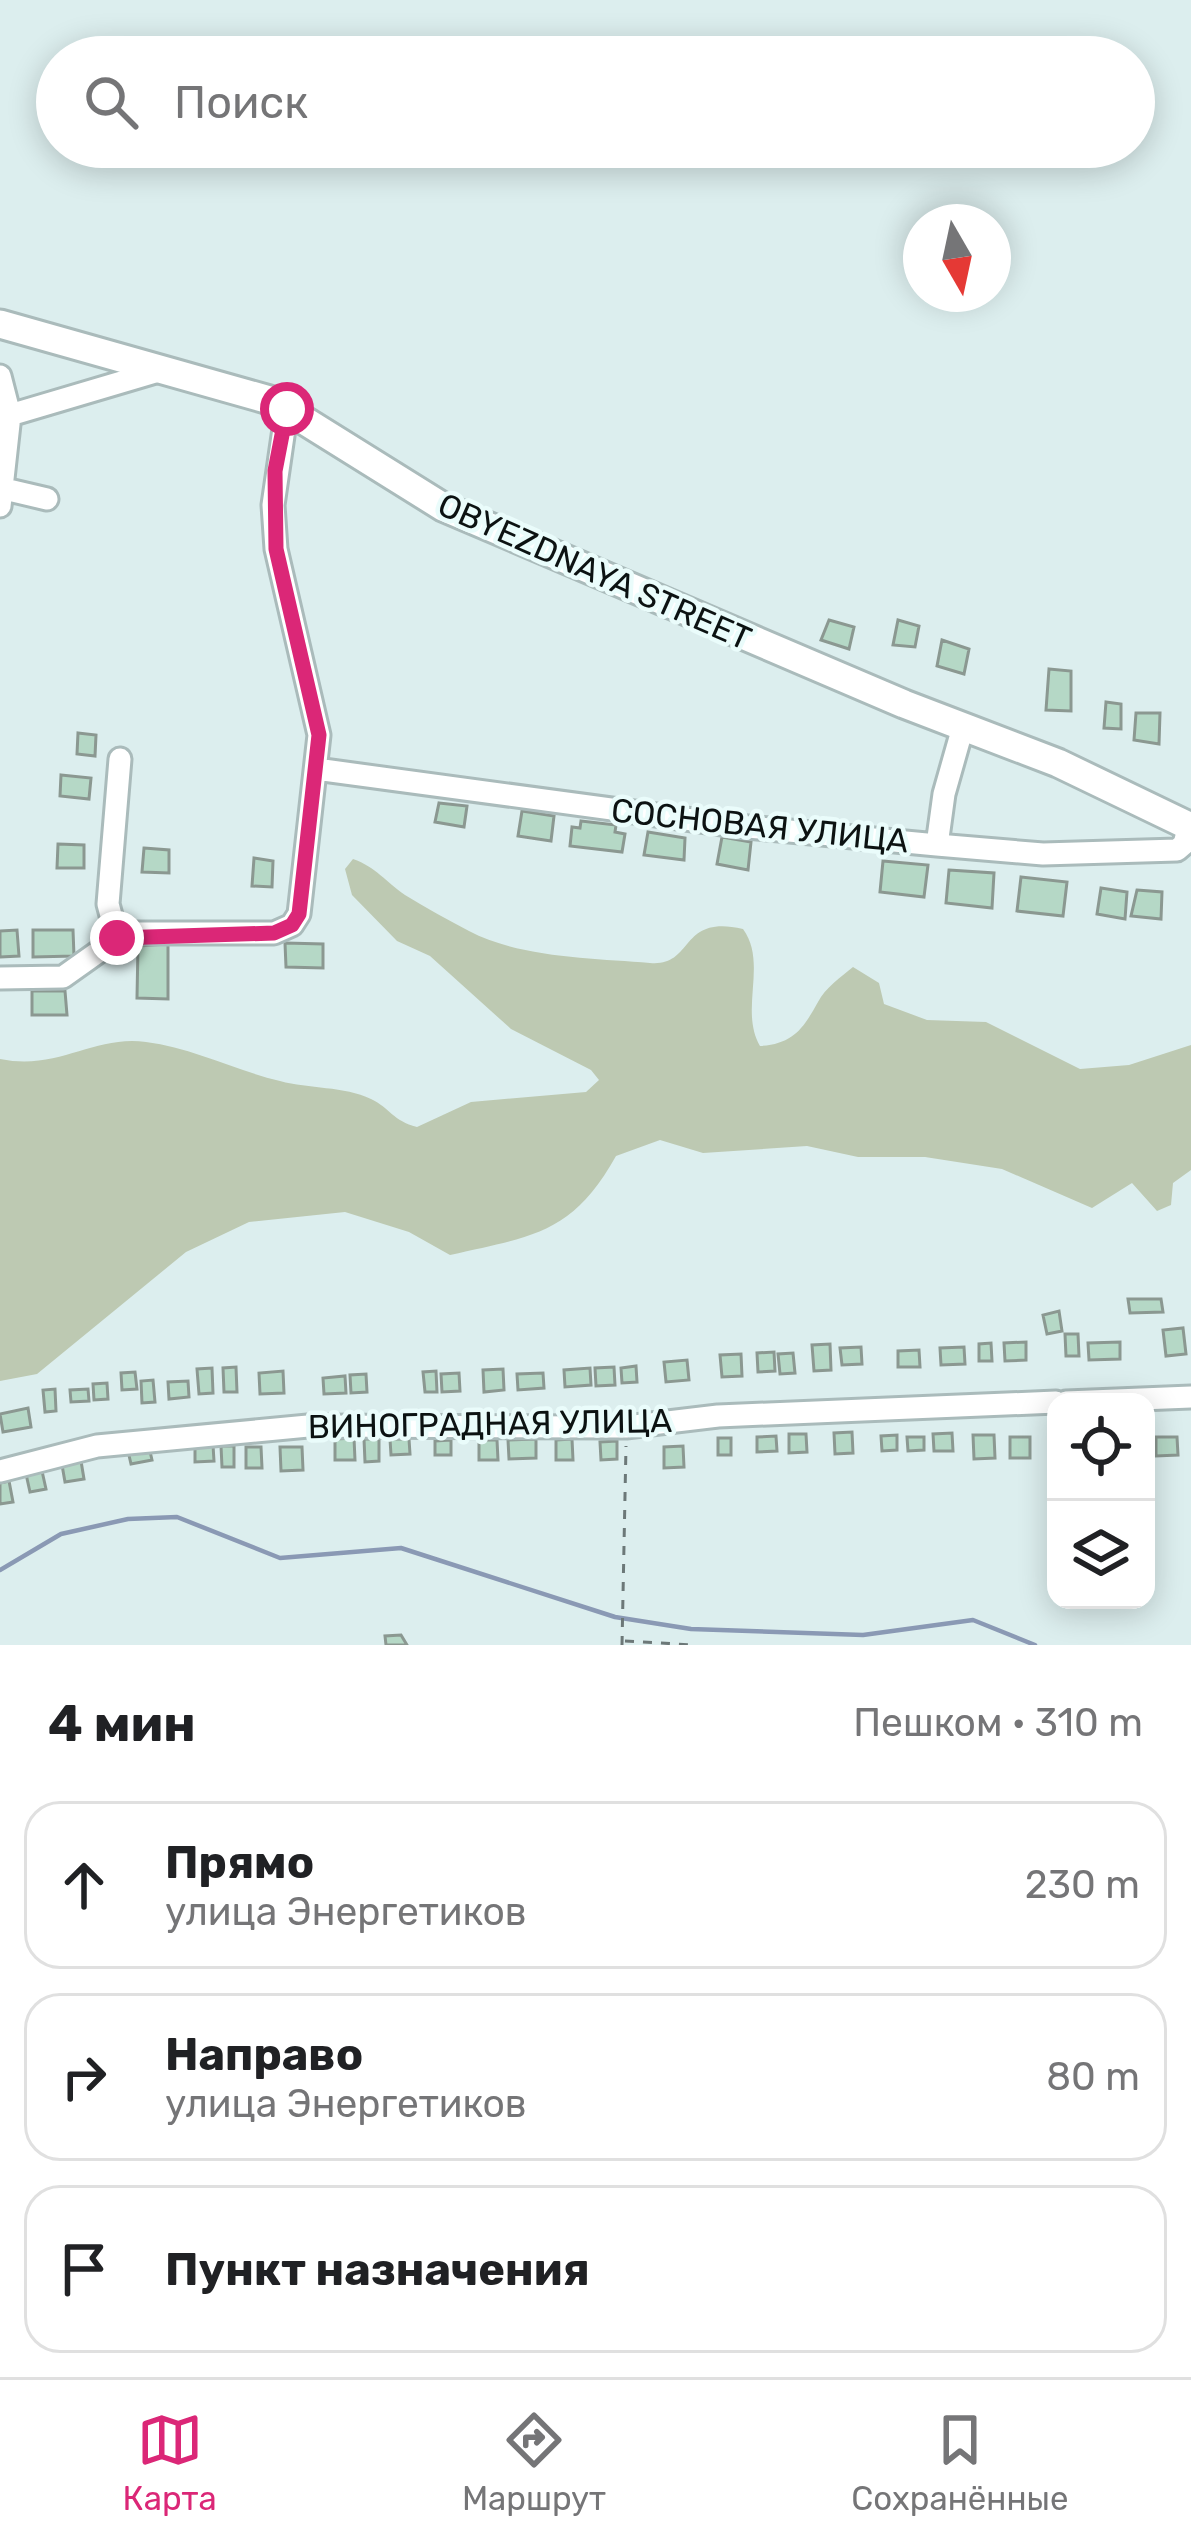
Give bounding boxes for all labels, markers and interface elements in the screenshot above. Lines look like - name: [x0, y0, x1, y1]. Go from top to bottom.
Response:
- search box: [36, 36, 1155, 168]
- icon: search: [78, 69, 144, 135]
- text: Поиск: [174, 76, 308, 129]
- north arrow: [903, 204, 1011, 312]
- route start: [260, 382, 314, 436]
- street label: OBYEZDNAYA STREET: [432, 485, 757, 658]
- street label: СОСНОВАЯ УЛИЦА: [609, 790, 911, 861]
- route end: [90, 911, 144, 965]
- map controls: [1047, 1393, 1155, 1609]
- button: locate: [1047, 1393, 1155, 1501]
- street label: ВИНОГРАДНАЯ УЛИЦА: [308, 1401, 673, 1446]
- button: layers: [1047, 1501, 1155, 1609]
- text: 4 мин: [48, 1693, 196, 1754]
- text: Пешком · 310 m: [853, 1700, 1143, 1746]
- text: Прямо: [165, 1836, 314, 1889]
- icon: ahead: [51, 1852, 117, 1918]
- text: 230 m: [1025, 1862, 1140, 1908]
- text: улица Энергетиков: [165, 1889, 527, 1935]
- text: Направо: [165, 2028, 363, 2081]
- icon: right: [51, 2044, 117, 2110]
- text: 80 m: [1046, 2054, 1140, 2100]
- text: улица Энергетиков: [165, 2081, 527, 2127]
- icon: arrive: [51, 2236, 117, 2302]
- text: Пункт назначения: [165, 2243, 590, 2296]
- tab: Карта: [123, 2407, 217, 2518]
- tab: Маршрут: [462, 2407, 606, 2518]
- tab: Сохранённые: [851, 2407, 1068, 2518]

